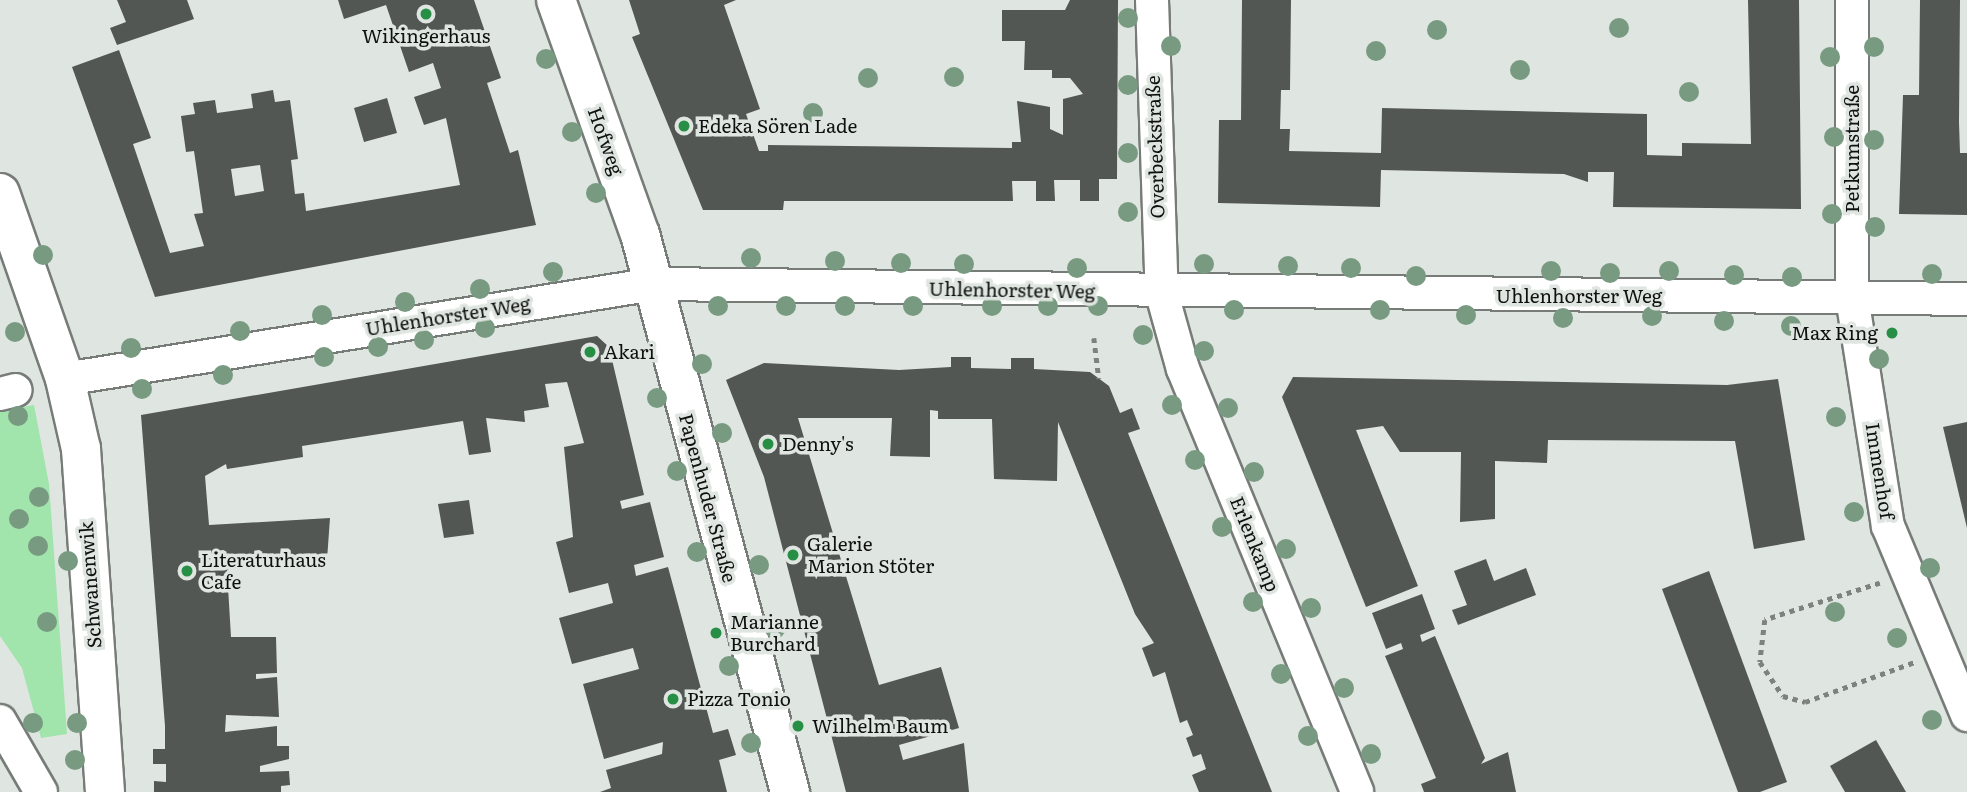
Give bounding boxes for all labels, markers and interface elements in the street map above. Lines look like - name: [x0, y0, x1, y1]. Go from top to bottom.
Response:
- marker: Wikingerhaus: [418, 6, 434, 22]
- place label: Wikingerhaus: [362, 25, 490, 47]
- street label: Overbeckstraße: [1141, 75, 1169, 219]
- street label: Petkumstraße: [1841, 85, 1863, 213]
- street label: Hofweg: [583, 104, 629, 178]
- place label: Edeka Sören Lade: [698, 115, 857, 137]
- marker: Edeka Sören Lade: [676, 118, 692, 134]
- street label: Uhlenhorster Weg: [928, 277, 1096, 303]
- street label: Uhlenhorster Weg: [1496, 285, 1662, 307]
- street label: Uhlenhorster Weg: [364, 292, 532, 340]
- place label: Max Ring: [1791, 322, 1878, 344]
- marker: Max Ring: [1884, 325, 1900, 341]
- place label: Akari: [604, 341, 655, 363]
- marker: Akari: [582, 344, 598, 360]
- street label: Papenhuder Straße: [674, 411, 742, 585]
- street label: Immenhof: [1861, 421, 1899, 521]
- place label: Denny's: [782, 433, 854, 455]
- marker: Denny's: [760, 436, 776, 452]
- street label: Erlenkamp: [1226, 493, 1284, 595]
- street label: Schwanenwik: [74, 521, 106, 649]
- place label: Galerie Marion Stöter: [807, 533, 934, 577]
- marker: Galerie Marion Stöter: [785, 547, 801, 563]
- place label: Literaturhaus Cafe: [201, 549, 326, 593]
- marker: Literaturhaus Cafe: [179, 563, 195, 579]
- place label: Marianne Burchard: [730, 611, 819, 655]
- marker: Marianne Burchard: [708, 625, 724, 641]
- place label: Pizza Tonio: [687, 688, 791, 710]
- marker: Pizza Tonio: [665, 691, 681, 707]
- place label: Wilhelm Baum: [812, 715, 948, 737]
- marker: Wilhelm Baum: [790, 718, 806, 734]

